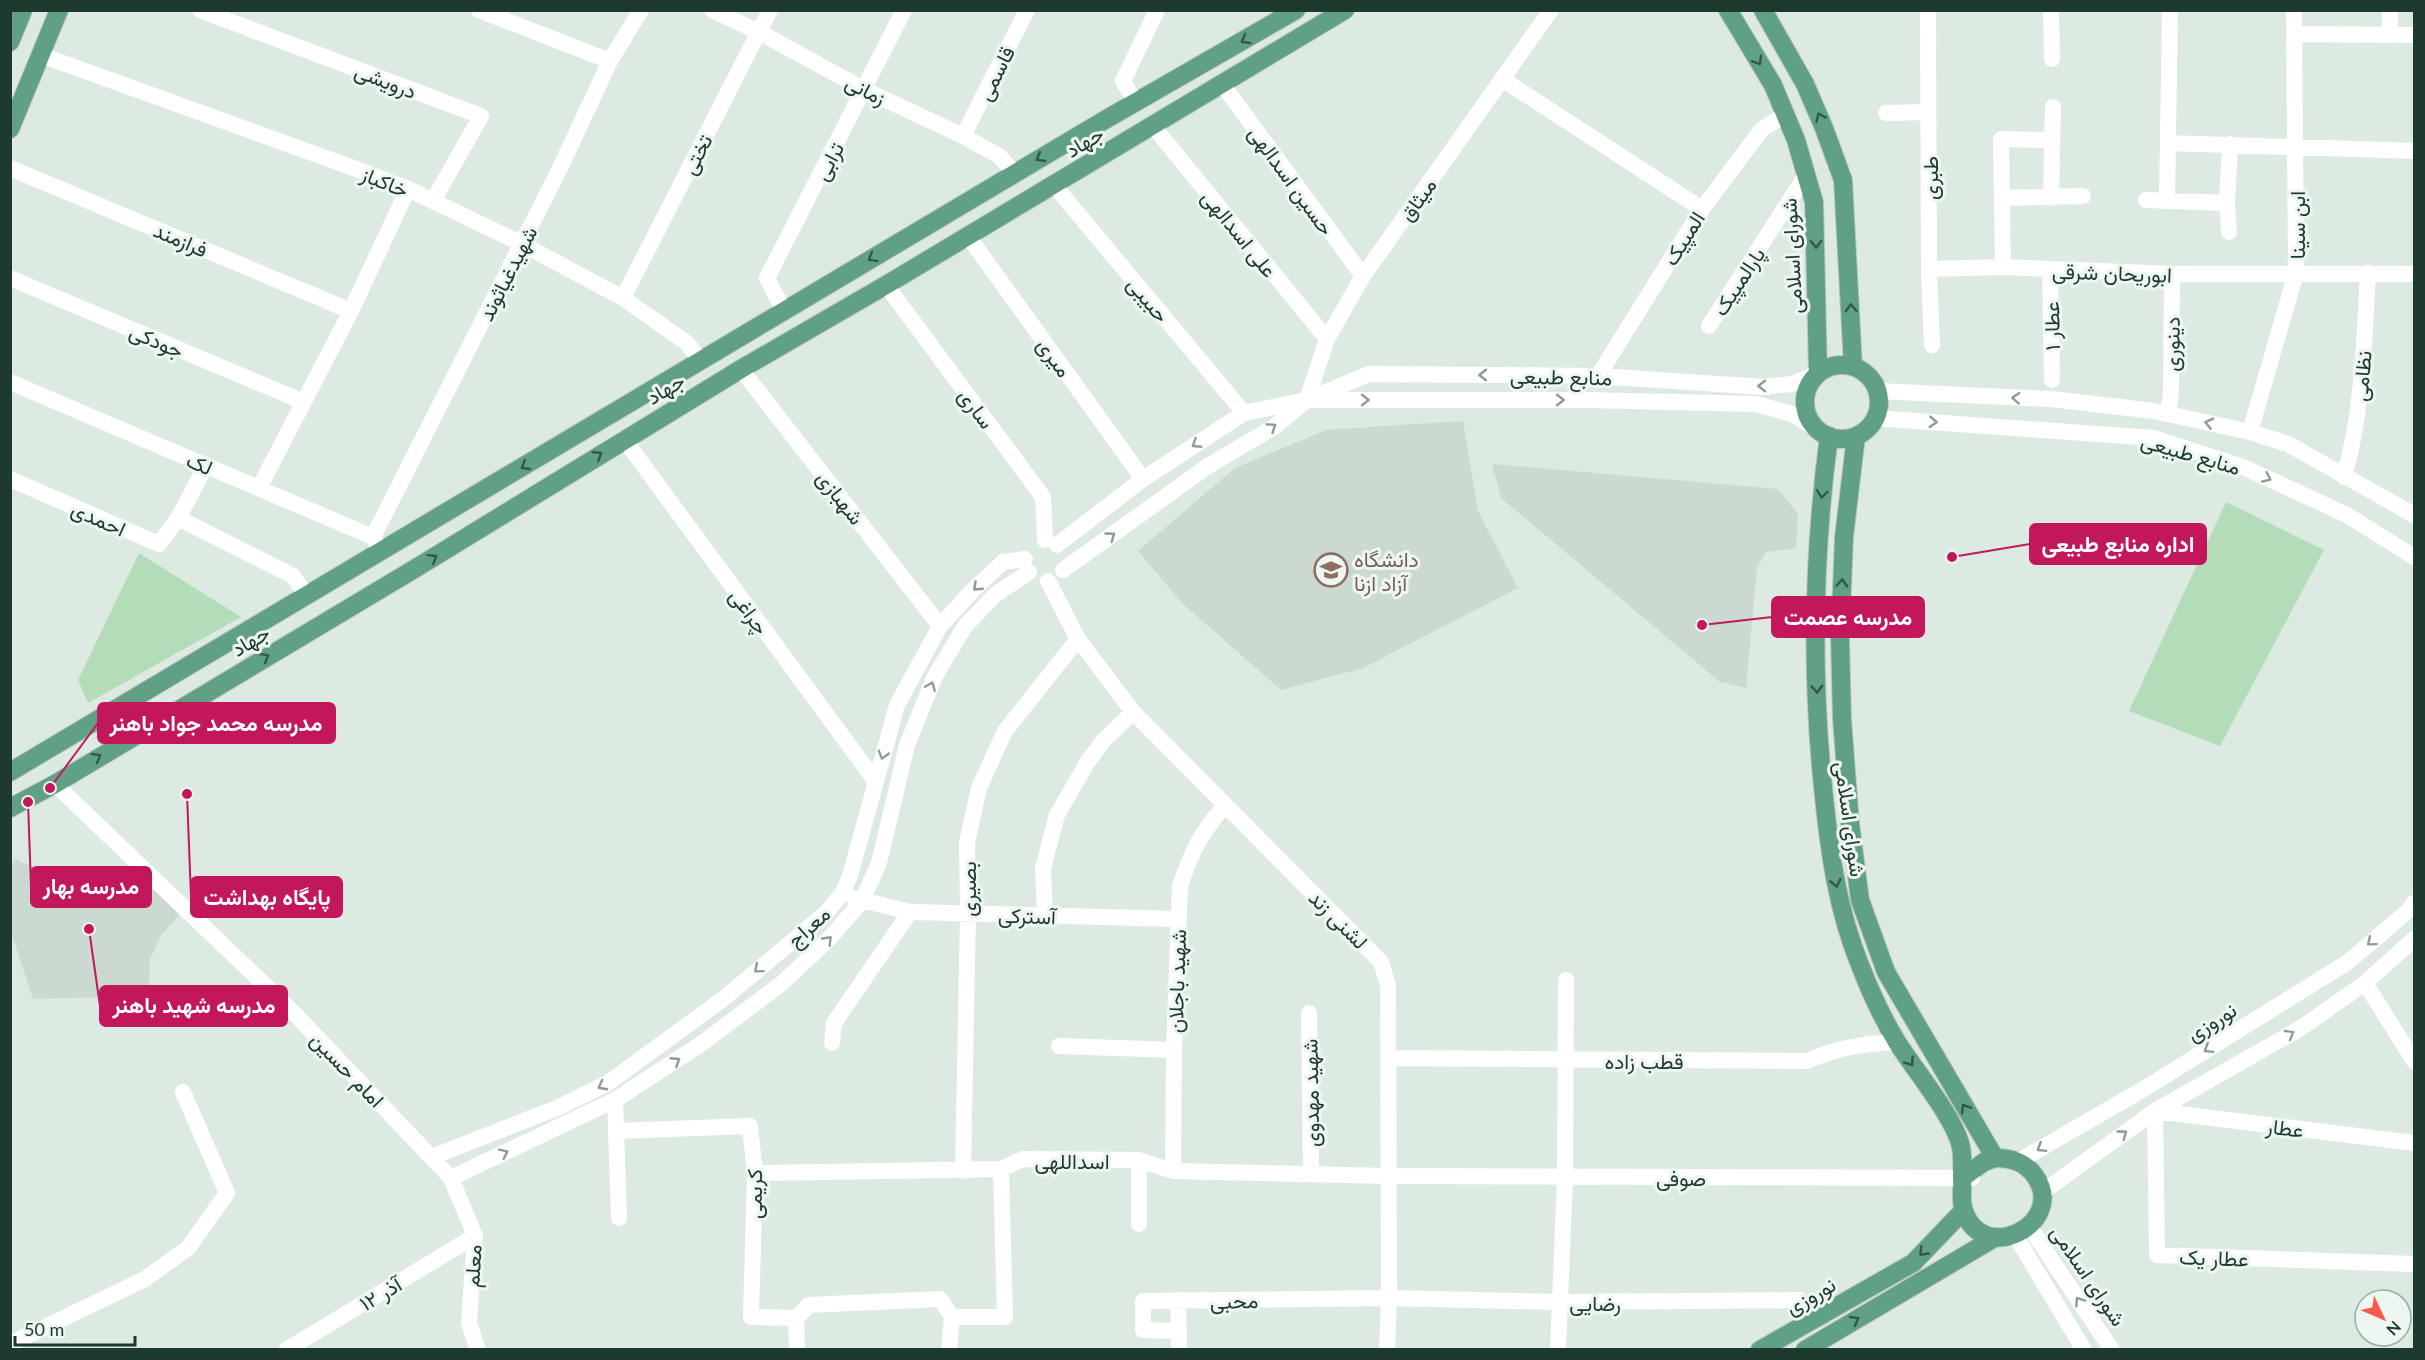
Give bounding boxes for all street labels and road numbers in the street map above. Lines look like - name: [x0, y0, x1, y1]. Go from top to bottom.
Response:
- street label: قاسمی: [971, 42, 1020, 105]
- street label: درویشی: [351, 57, 420, 105]
- street label: زمانی: [841, 68, 890, 111]
- street label: جهاد: [1060, 120, 1109, 164]
- street label: حسین اسدالهی: [1242, 120, 1340, 241]
- street label: تختی: [675, 130, 718, 179]
- street label: ترابی: [808, 138, 850, 185]
- street label: طبری: [1917, 156, 1944, 200]
- street label: خاکباز: [356, 160, 412, 204]
- street label: میثاق: [1393, 173, 1442, 226]
- street label: علی اسدالهی: [1196, 184, 1283, 283]
- street label: ابن سینا: [2284, 191, 2310, 259]
- street label: شورای اسلامی: [1775, 197, 1809, 315]
- street label: المپیک: [1657, 206, 1712, 271]
- street label: فرازمند: [149, 217, 212, 263]
- street label: شهید‌غیاثوند: [473, 222, 543, 325]
- street label: پارالمپیک: [1707, 242, 1772, 322]
- street label: ابوریحان شرقی: [2052, 257, 2172, 289]
- street label: حبیبی: [1122, 271, 1175, 328]
- street label: عطار ۱: [2038, 301, 2066, 351]
- street label: دینوری: [2158, 316, 2186, 372]
- street label: جودکی: [125, 318, 188, 364]
- street label: میری: [1031, 332, 1078, 383]
- street label: نظامی: [2346, 350, 2377, 403]
- street label: منابع طبیعی: [1510, 363, 1612, 392]
- street label: جهاد: [641, 367, 690, 411]
- street label: ساری: [952, 383, 1000, 434]
- street label: منابع طبیعی: [2138, 427, 2244, 482]
- street label: لک: [183, 446, 217, 480]
- street label: شهبازی: [811, 465, 870, 530]
- street label: احمدی: [67, 495, 130, 542]
- street label: چراغی: [723, 583, 775, 640]
- street label: جهاد: [226, 619, 275, 663]
- street label: شورای اسلامی: [1829, 760, 1871, 878]
- street label: بصیری: [955, 861, 982, 917]
- street label: لشنی زند: [1303, 884, 1374, 955]
- street label: معراج: [781, 900, 837, 954]
- street label: آسترکی: [997, 901, 1059, 931]
- street label: شهید باجلان: [1162, 929, 1192, 1033]
- street label: نوروزی: [2182, 996, 2241, 1047]
- street label: امام حسین: [304, 1026, 390, 1114]
- street label: شهید مهدوی: [1297, 1039, 1325, 1147]
- street label: قطب زاده: [1604, 1048, 1684, 1075]
- street label: عطار: [2263, 1112, 2305, 1144]
- street label: اسداللهی: [1034, 1148, 1110, 1175]
- street label: صوفی: [1656, 1165, 1706, 1192]
- street label: کریمی: [741, 1169, 768, 1219]
- street label: شورای اسلامی: [2045, 1220, 2132, 1331]
- street label: عطار یک: [2179, 1243, 2249, 1273]
- street label: معلم: [458, 1244, 489, 1288]
- street label: ۱۲ آذر: [354, 1270, 408, 1317]
- street label: نوروزی: [1781, 1271, 1840, 1321]
- street label: محبی: [1210, 1287, 1258, 1314]
- street label: رضایی: [1569, 1290, 1621, 1317]

